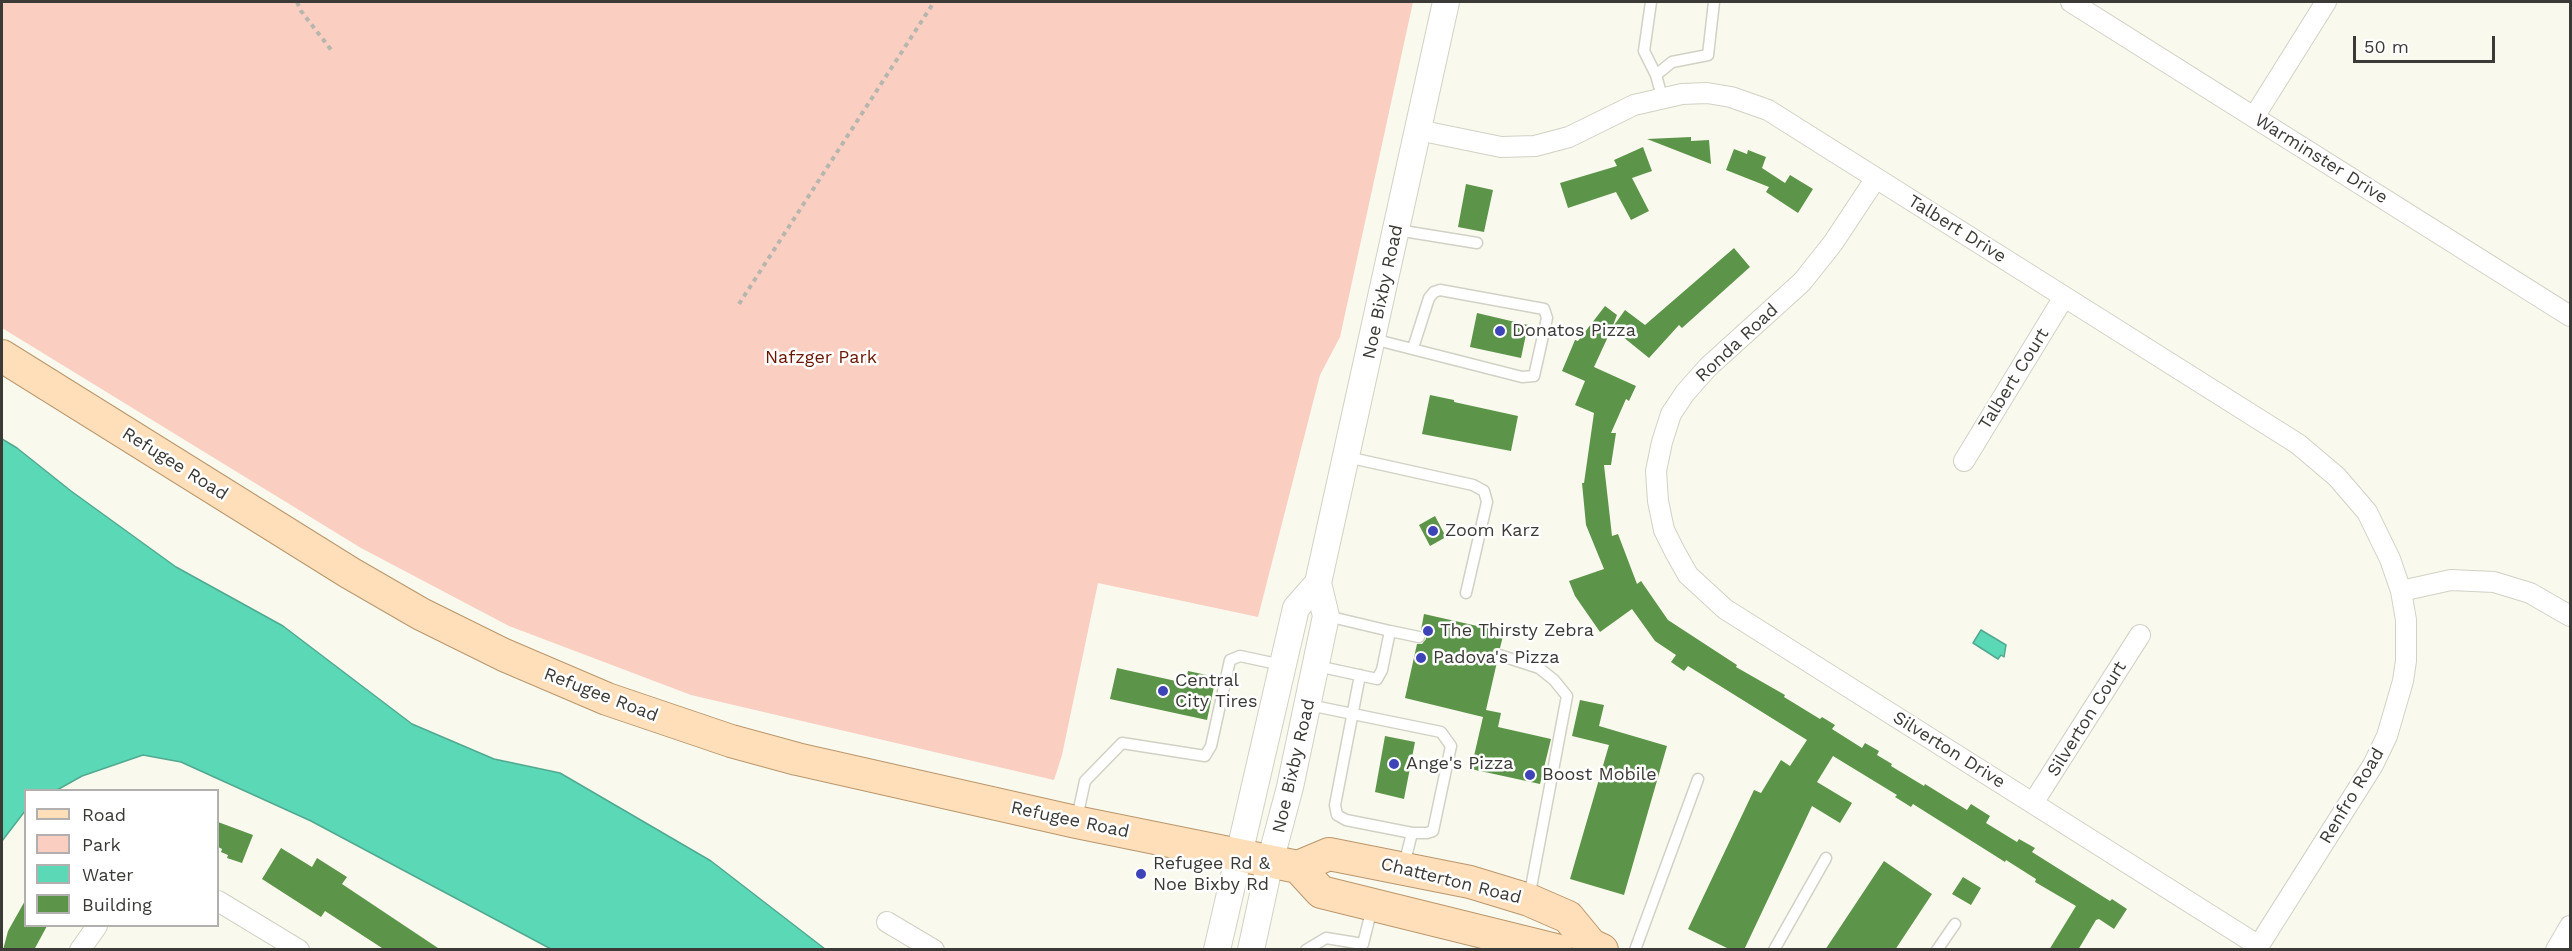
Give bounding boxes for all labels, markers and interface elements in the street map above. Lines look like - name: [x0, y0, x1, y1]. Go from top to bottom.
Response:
- scale bar: [2356, 24, 2498, 62]
- text: 50 m: [2364, 36, 2409, 57]
- street label: Warminster Drive: [2250, 109, 2392, 209]
- street label: Talbert Drive: [1904, 190, 2010, 268]
- street label: Noe Bixby Road: [1358, 223, 1408, 361]
- street label: Ronda Road: [1691, 299, 1783, 387]
- place label: Donatos Pizza: [1512, 320, 1636, 342]
- marker: Donatos Pizza: [1493, 324, 1507, 338]
- street label: Talbert Court: [1974, 324, 2054, 434]
- park label: Nafzger Park: [765, 347, 877, 369]
- street label: Refugee Road: [118, 423, 232, 505]
- place label: Zoom Karz: [1445, 520, 1539, 542]
- marker: Zoom Karz: [1426, 524, 1440, 538]
- place label: The Thirsty Zebra: [1440, 620, 1594, 642]
- marker: The Thirsty Zebra: [1421, 624, 1435, 638]
- place label: Padova's Pizza: [1433, 647, 1560, 669]
- marker: Padova's Pizza: [1414, 651, 1428, 665]
- street label: Silverton Court: [2043, 657, 2131, 781]
- street label: Refugee Road: [541, 663, 661, 727]
- place label: Central City Tires: [1175, 670, 1257, 712]
- marker: Central City Tires: [1156, 684, 1170, 698]
- street label: Noe Bixby Road: [1268, 697, 1320, 835]
- street label: Silverton Drive: [1889, 707, 2009, 793]
- street label: Renfro Road: [2315, 744, 2389, 848]
- place label: Ange's Pizza: [1406, 753, 1513, 775]
- marker: Ange's Pizza: [1387, 757, 1401, 771]
- place label: Boost Mobile: [1542, 764, 1657, 786]
- marker: Boost Mobile: [1523, 768, 1537, 782]
- legend: [24, 789, 219, 927]
- street label: Refugee Road: [1009, 797, 1131, 843]
- text: Road: [82, 804, 126, 825]
- text: Park: [82, 834, 121, 855]
- place label: Refugee Rd & Noe Bixby Rd: [1153, 853, 1270, 896]
- street label: Chatterton Road: [1379, 853, 1523, 909]
- text: Water: [82, 864, 134, 885]
- marker: Refugee Rd & Noe Bixby Rd: [1134, 867, 1148, 881]
- text: Building: [82, 894, 152, 915]

